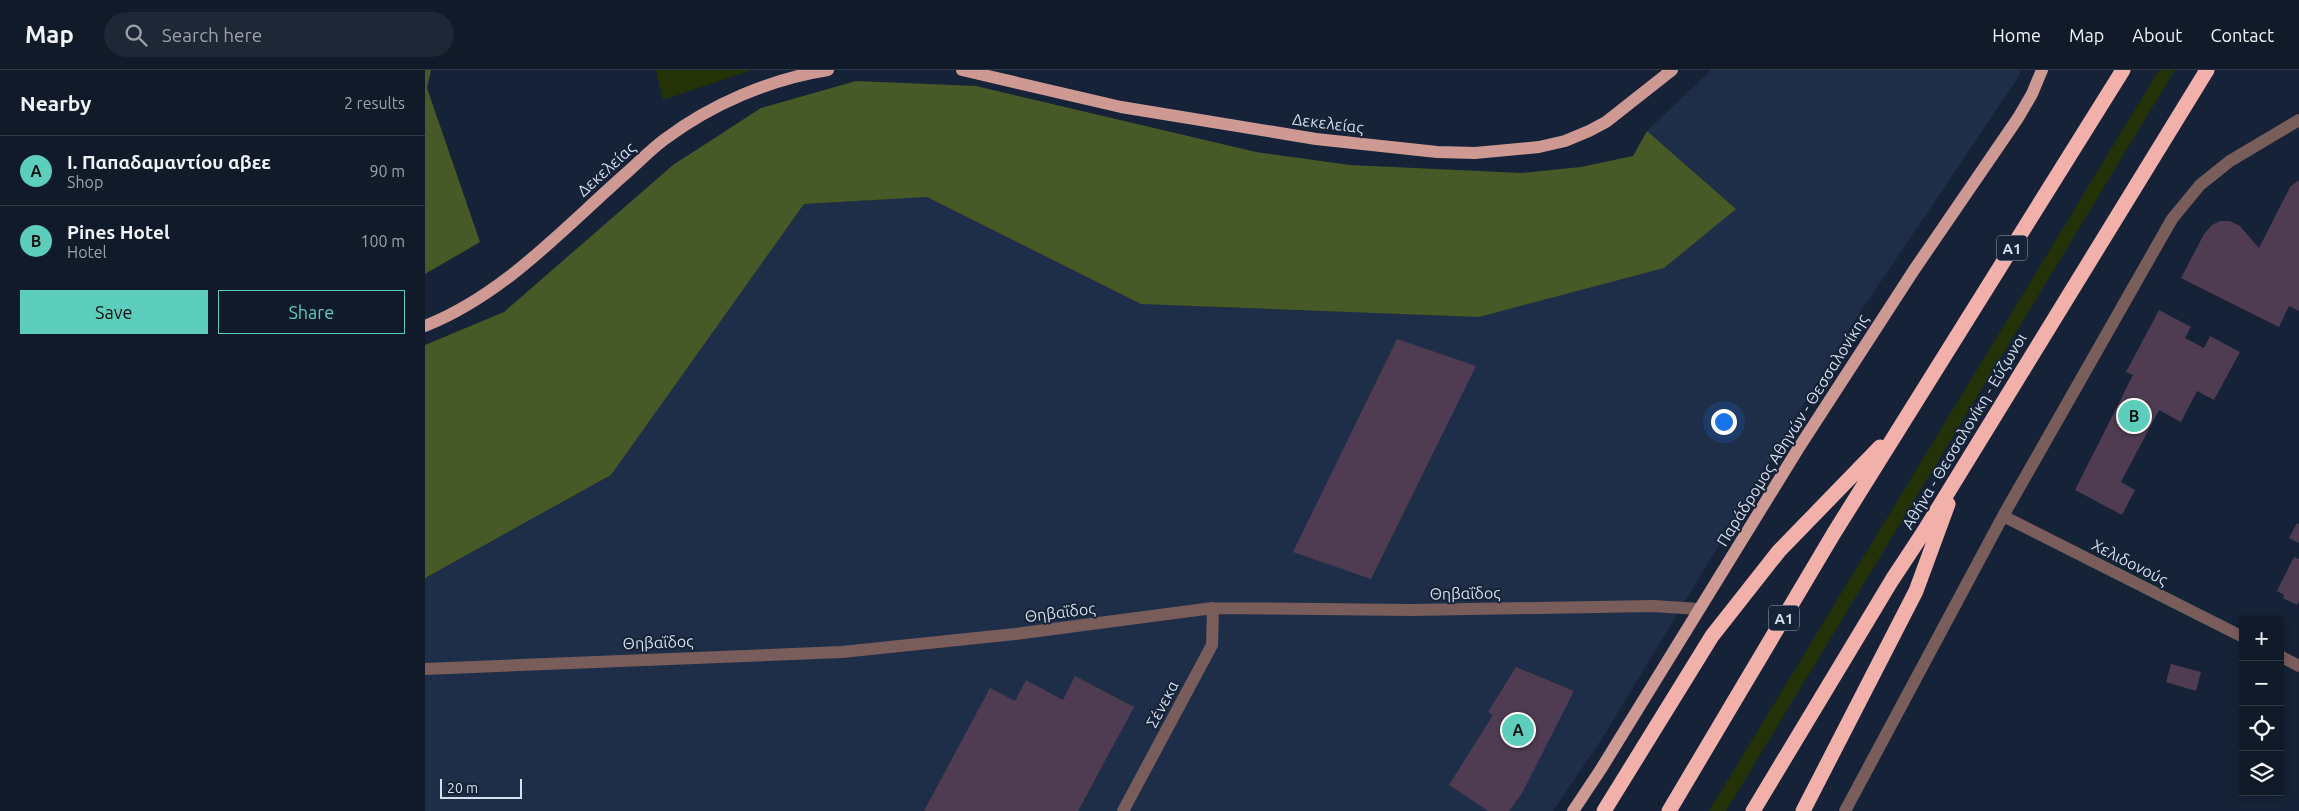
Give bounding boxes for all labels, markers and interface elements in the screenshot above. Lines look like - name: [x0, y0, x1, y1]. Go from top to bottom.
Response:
- search box: [104, 12, 454, 57]
- text: Map: [25, 21, 74, 48]
- icon: search: [122, 21, 150, 49]
- text: Search here: [162, 24, 262, 46]
- text: Home: [1992, 25, 2041, 45]
- text: Map: [2069, 25, 2104, 45]
- text: About: [2132, 25, 2182, 45]
- text: Contact: [2210, 25, 2274, 45]
- text: Nearby: [20, 91, 91, 115]
- text: 2 results: [344, 94, 405, 112]
- street label: Δεκελείας: [1291, 110, 1365, 137]
- street label: Δεκελείας: [573, 138, 639, 200]
- text: Ι. Παπαδαμαντίου αβεε: [67, 151, 271, 173]
- text: A: [30, 162, 42, 180]
- text: 90 m: [369, 162, 405, 180]
- text: Shop: [67, 173, 103, 191]
- text: Pines Hotel: [67, 221, 170, 243]
- text: B: [31, 232, 41, 250]
- text: 100 m: [360, 232, 405, 250]
- road number: Α1: [1997, 236, 2027, 260]
- text: Hotel: [67, 243, 107, 261]
- button: Save: [20, 290, 208, 334]
- button: Share: [218, 290, 405, 334]
- street label: Παράδρομος Αθηνών - Θεσσαλονίκης: [1713, 311, 1872, 550]
- street label: Αθήνα - Θεσσαλονίκη - Εύζωνοι: [1898, 330, 2031, 533]
- pin: B: [2118, 397, 2150, 435]
- your location: [1711, 409, 1737, 435]
- street label: Χελιδονούς: [2089, 535, 2171, 590]
- street label: Θηβαΐδος: [1429, 583, 1501, 604]
- street label: Θηβαΐδος: [1024, 599, 1096, 626]
- road number: Α1: [1769, 606, 1799, 630]
- map controls: [2239, 616, 2284, 796]
- button: +: [2239, 616, 2284, 661]
- street label: Θηβαΐδος: [622, 632, 694, 653]
- button: −: [2239, 661, 2284, 706]
- street label: Σένεκα: [1142, 677, 1182, 730]
- button: locate: [2239, 706, 2284, 751]
- pin: A: [1502, 711, 1534, 749]
- button: layers: [2239, 751, 2284, 796]
- scale bar: [440, 776, 523, 799]
- text: 20 m: [447, 780, 478, 796]

